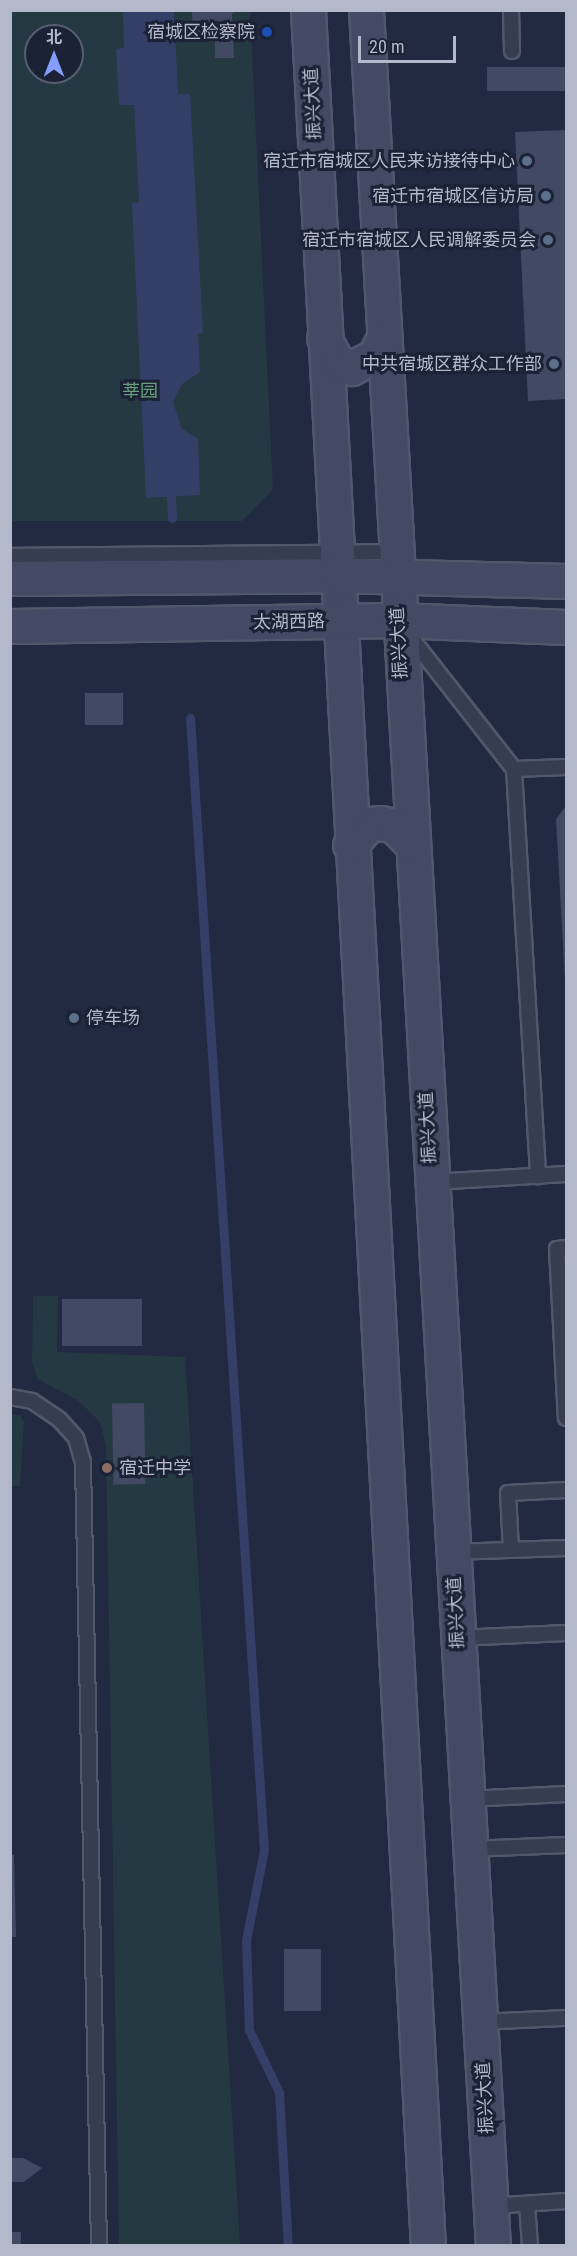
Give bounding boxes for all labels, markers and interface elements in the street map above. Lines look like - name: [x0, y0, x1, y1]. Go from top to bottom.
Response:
- place label: 宿城区检察院: [147, 21, 255, 43]
- north arrow: [24, 24, 84, 84]
- scale bar: [361, 24, 458, 62]
- marker: 宿城区检察院: [260, 25, 274, 39]
- text: 北: [46, 28, 62, 47]
- text: 20 m: [369, 36, 404, 57]
- street label: 振兴大道: [300, 67, 326, 141]
- place label: 宿迁市宿城区人民来访接待中心: [263, 150, 515, 172]
- marker: 宿迁市宿城区人民来访接待中心: [520, 154, 534, 168]
- place label: 宿迁市宿城区信访局: [372, 185, 534, 207]
- marker: 宿迁市宿城区信访局: [539, 189, 553, 203]
- place label: 宿迁市宿城区人民调解委员会: [302, 229, 536, 251]
- marker: 宿迁市宿城区人民调解委员会: [541, 233, 555, 247]
- place label: 中共宿城区群众工作部: [362, 353, 542, 375]
- marker: 中共宿城区群众工作部: [547, 357, 561, 371]
- park label: 莘园: [122, 380, 158, 402]
- street label: 振兴大道: [386, 606, 412, 680]
- street label: 太湖西路: [253, 611, 325, 633]
- place label: 停车场: [86, 1007, 140, 1029]
- marker: 停车场: [67, 1011, 81, 1025]
- street label: 振兴大道: [415, 1091, 441, 1165]
- place label: 宿迁中学: [119, 1457, 191, 1479]
- marker: 宿迁中学: [100, 1461, 114, 1475]
- street label: 振兴大道: [443, 1576, 469, 1650]
- street label: 振兴大道: [472, 2061, 498, 2135]

